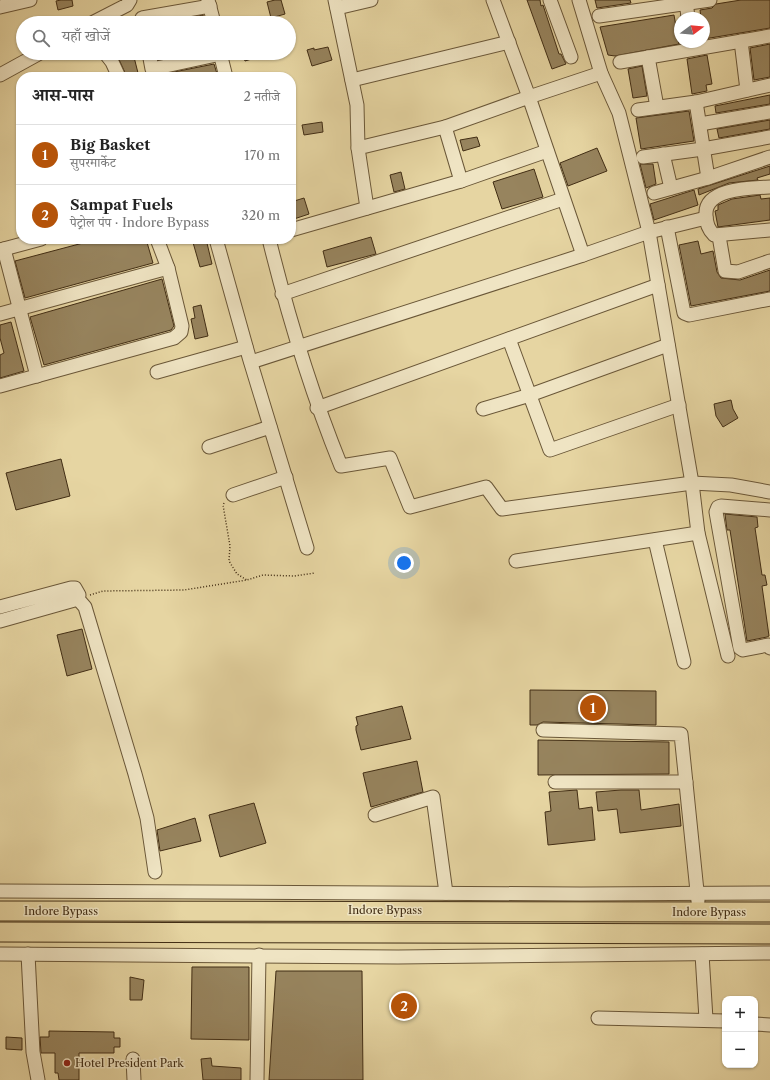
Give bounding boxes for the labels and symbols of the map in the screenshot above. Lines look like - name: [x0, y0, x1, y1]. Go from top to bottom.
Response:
- north arrow: [674, 12, 710, 48]
- your location: [394, 553, 414, 573]
- pin: 1: [580, 693, 606, 723]
- street label: Indore Bypass: [348, 903, 422, 917]
- street label: Indore Bypass: [24, 904, 98, 918]
- street label: Indore Bypass: [672, 905, 746, 919]
- pin: 2: [391, 991, 417, 1021]
- place label: Hotel President Park: [75, 1056, 184, 1070]
- marker: Hotel President Park: [62, 1058, 72, 1068]

